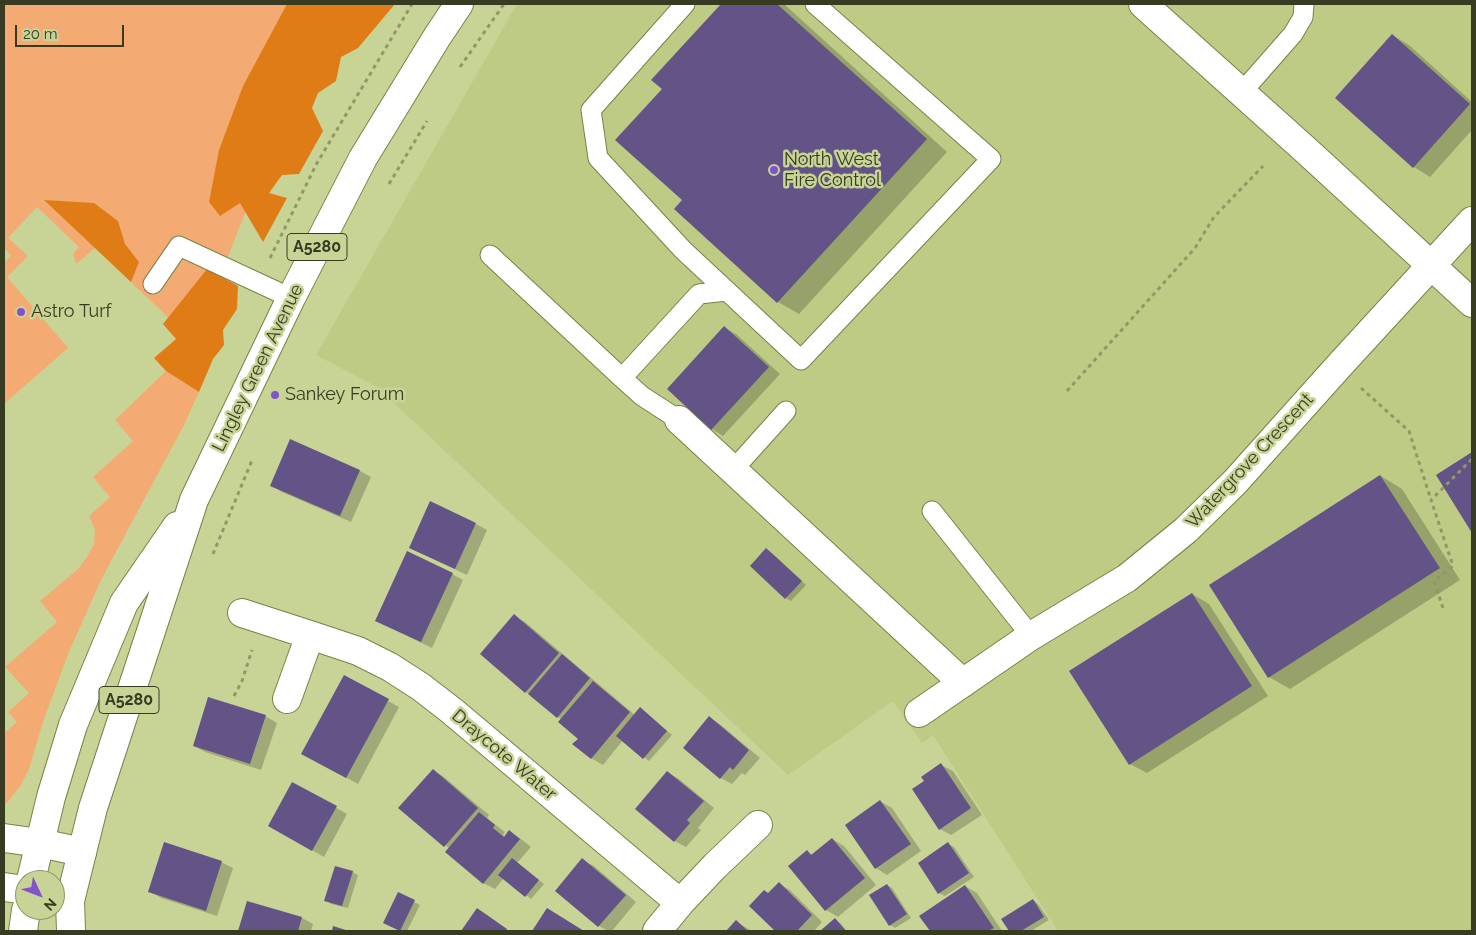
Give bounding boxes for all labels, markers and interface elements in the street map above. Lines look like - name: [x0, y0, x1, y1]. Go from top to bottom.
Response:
- scale bar: [18, 15, 126, 47]
- text: 20 m: [23, 25, 58, 43]
- place label: North West Fire Control: [784, 149, 881, 192]
- marker: North West Fire Control: [768, 164, 780, 176]
- road number: A5280: [287, 233, 347, 260]
- street label: Lingley Green Avenue: [208, 281, 308, 455]
- place label: Astro Turf: [31, 301, 112, 323]
- marker: Astro Turf: [15, 306, 27, 318]
- place label: Sankey Forum: [285, 384, 404, 406]
- marker: Sankey Forum: [269, 389, 281, 401]
- street label: Watergrove Crescent: [1182, 389, 1318, 533]
- road number: A5280: [99, 686, 159, 714]
- street label: Draycote Water: [447, 705, 561, 805]
- north arrow: [15, 870, 65, 920]
- text: N: [41, 895, 60, 914]

